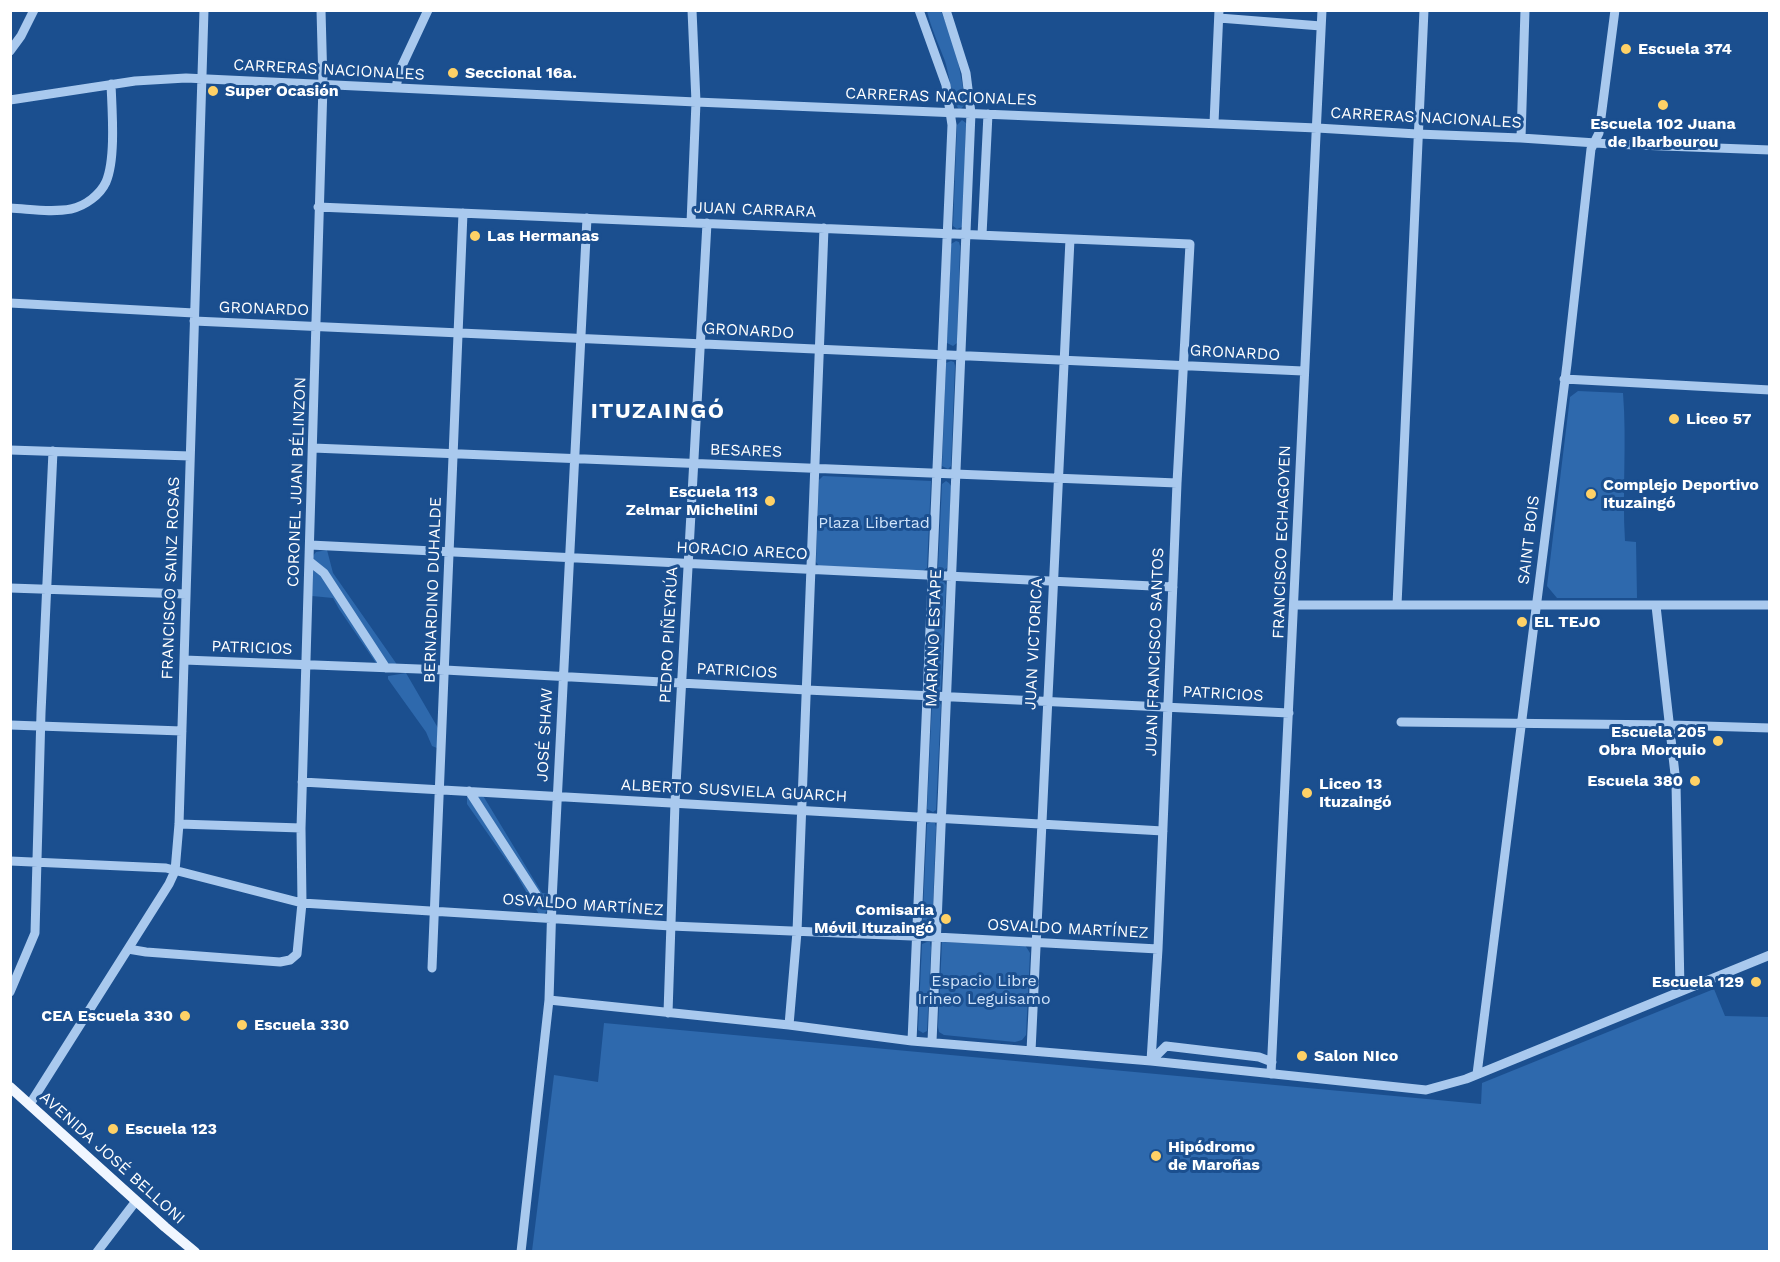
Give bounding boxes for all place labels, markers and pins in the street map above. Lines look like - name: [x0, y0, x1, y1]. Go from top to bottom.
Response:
- place label: Escuela 374: [1638, 39, 1732, 59]
- marker: Escuela 374: [1619, 42, 1633, 56]
- place label: Seccional 16a.: [465, 63, 577, 83]
- marker: Seccional 16a.: [446, 66, 460, 80]
- place label: Super Ocasión: [225, 81, 339, 101]
- marker: Super Ocasión: [206, 84, 220, 98]
- marker: Escuela 102 Juana de Ibarbourou: [1656, 98, 1670, 112]
- place label: Escuela 102 Juana de Ibarbourou: [1590, 114, 1736, 152]
- place label: Las Hermanas: [487, 226, 599, 246]
- marker: Las Hermanas: [468, 229, 482, 243]
- place label: Liceo 57: [1686, 409, 1751, 429]
- marker: Liceo 57: [1667, 412, 1681, 426]
- place label: Complejo Deportivo Ituzaingó: [1603, 475, 1759, 513]
- place label: Escuela 113 Zelmar Michelini: [626, 482, 758, 520]
- marker: Complejo Deportivo Ituzaingó: [1584, 487, 1598, 501]
- marker: Escuela 113 Zelmar Michelini: [763, 494, 777, 508]
- place label: EL TEJO: [1534, 612, 1600, 632]
- marker: EL TEJO: [1515, 615, 1529, 629]
- place label: Escuela 205 Obra Morquio: [1599, 722, 1706, 760]
- marker: Escuela 205 Obra Morquio: [1711, 734, 1725, 748]
- place label: Escuela 380: [1587, 771, 1683, 791]
- place label: Liceo 13 Ituzaingó: [1319, 774, 1392, 812]
- marker: Escuela 380: [1688, 774, 1702, 788]
- marker: Liceo 13 Ituzaingó: [1300, 786, 1314, 800]
- place label: Comisaria Móvil Ituzaingó: [814, 900, 934, 938]
- marker: Comisaria Móvil Ituzaingó: [939, 912, 953, 926]
- place label: Escuela 129: [1652, 972, 1744, 992]
- marker: Escuela 129: [1749, 975, 1763, 989]
- place label: CEA Escuela 330: [41, 1006, 173, 1026]
- marker: CEA Escuela 330: [178, 1009, 192, 1023]
- place label: Escuela 330: [254, 1015, 349, 1035]
- marker: Escuela 330: [235, 1018, 249, 1032]
- place label: Salon NIco: [1314, 1046, 1398, 1066]
- marker: Salon NIco: [1295, 1049, 1309, 1063]
- place label: Escuela 123: [125, 1119, 217, 1139]
- marker: Escuela 123: [106, 1122, 120, 1136]
- place label: Hipódromo de Maroñas: [1168, 1137, 1260, 1175]
- marker: Hipódromo de Maroñas: [1149, 1149, 1163, 1163]

